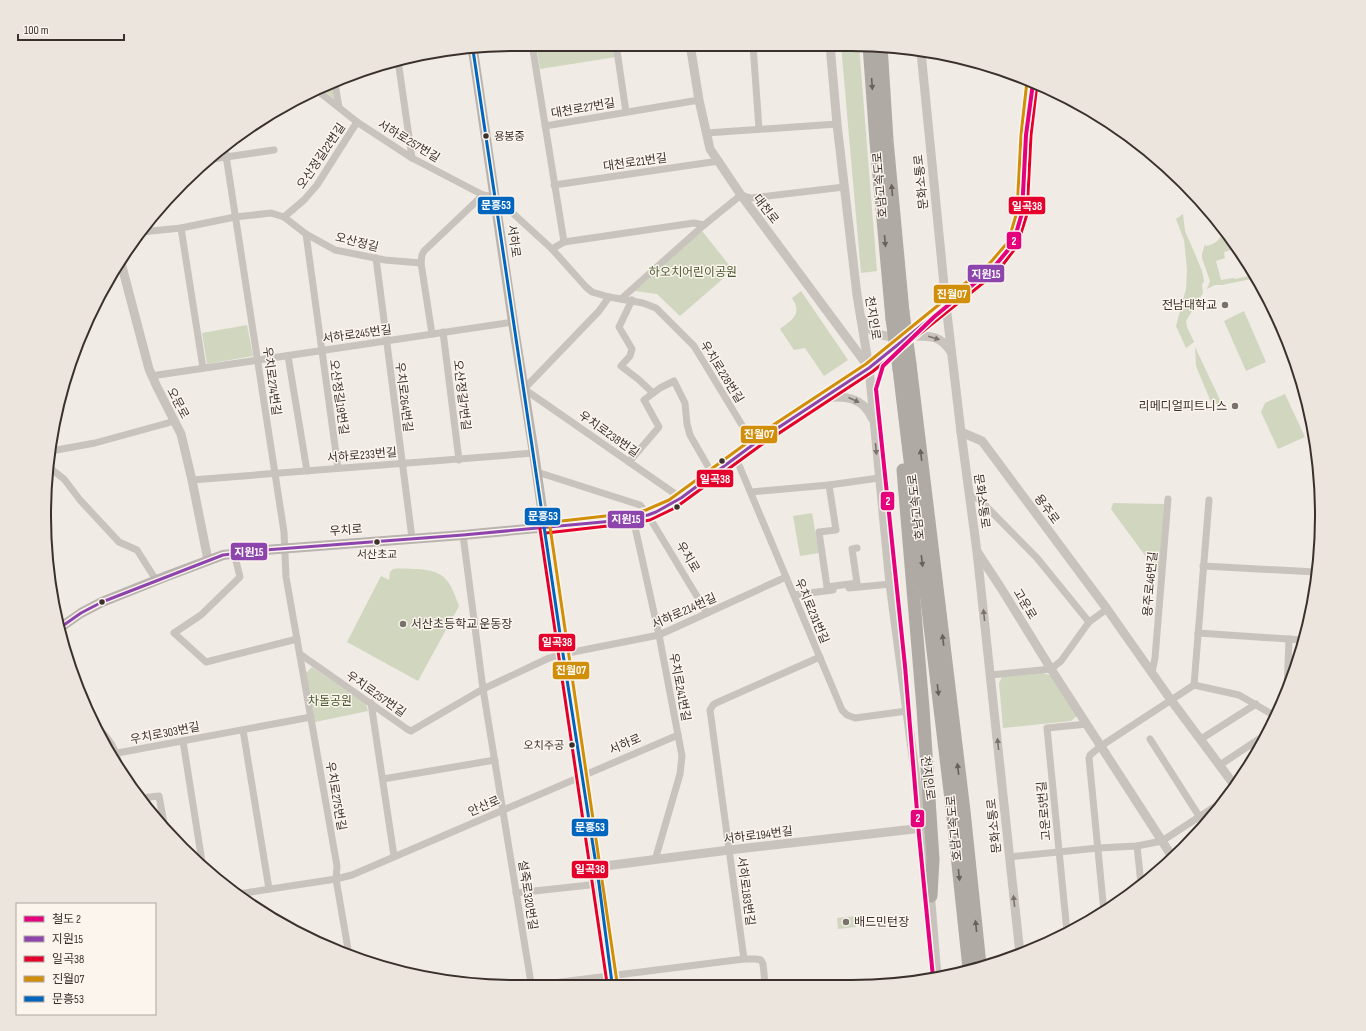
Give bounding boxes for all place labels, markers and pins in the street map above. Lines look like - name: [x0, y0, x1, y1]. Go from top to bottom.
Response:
- place label: 용봉중: [494, 130, 524, 143]
- marker: 용봉중: [481, 131, 491, 141]
- place label: 전남대학교: [1162, 298, 1217, 313]
- marker: 전남대학교: [1220, 300, 1230, 310]
- place label: 리메디얼피트니스: [1139, 399, 1227, 414]
- marker: 리메디얼피트니스: [1230, 401, 1240, 411]
- unlabelled marker: [717, 456, 727, 466]
- unlabelled marker: [672, 502, 682, 512]
- marker: 서산초교: [372, 537, 382, 547]
- place label: 서산초교: [357, 548, 397, 561]
- unlabelled marker: [97, 597, 107, 607]
- place label: 서산초등학교 운동장: [411, 617, 512, 632]
- marker: 서산초등학교 운동장: [398, 619, 408, 629]
- place label: 오치주공: [524, 739, 564, 752]
- marker: 오치주공: [567, 740, 577, 750]
- place label: 배드민턴장: [854, 915, 909, 930]
- marker: 배드민턴장: [841, 917, 851, 927]

